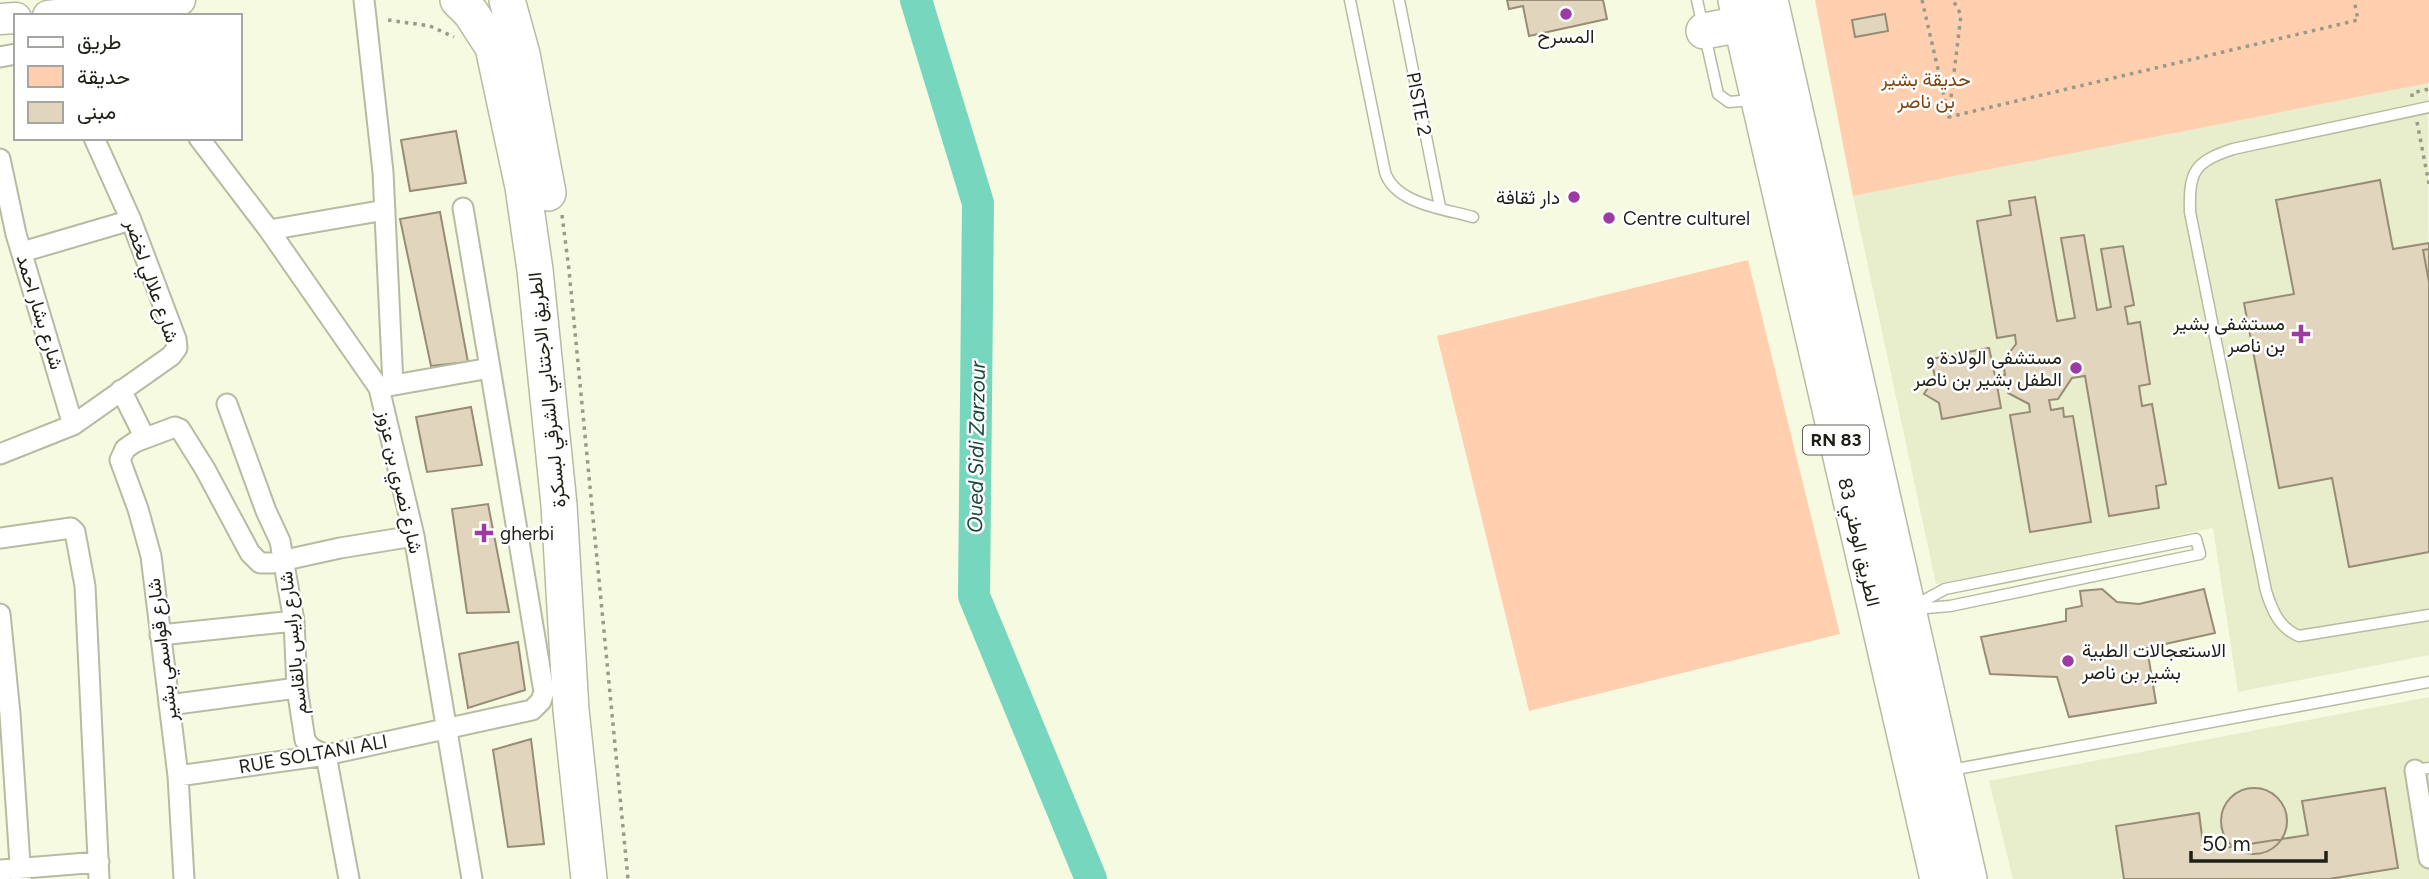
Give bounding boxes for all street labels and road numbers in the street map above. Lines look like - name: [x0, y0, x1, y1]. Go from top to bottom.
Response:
- street label: PISTE 2: [1402, 70, 1436, 138]
- street label: شارع علالي لخضر: [116, 215, 184, 347]
- street label: شارع بشار احمد: [11, 252, 68, 372]
- street label: الطريق الاجتنابي الشرقي لبسكرة: [523, 271, 575, 509]
- street label: شارع نصري بن عزوز: [368, 407, 428, 557]
- road number: RN 83: [1803, 426, 1869, 454]
- street label: الطريق الوطني 83: [1829, 475, 1885, 610]
- street label: شارع رايس بالقاسم: [274, 570, 313, 716]
- street label: شارع قواسمي بشير: [142, 577, 186, 724]
- street label: RUE SOLTANI ALI: [237, 730, 389, 778]

